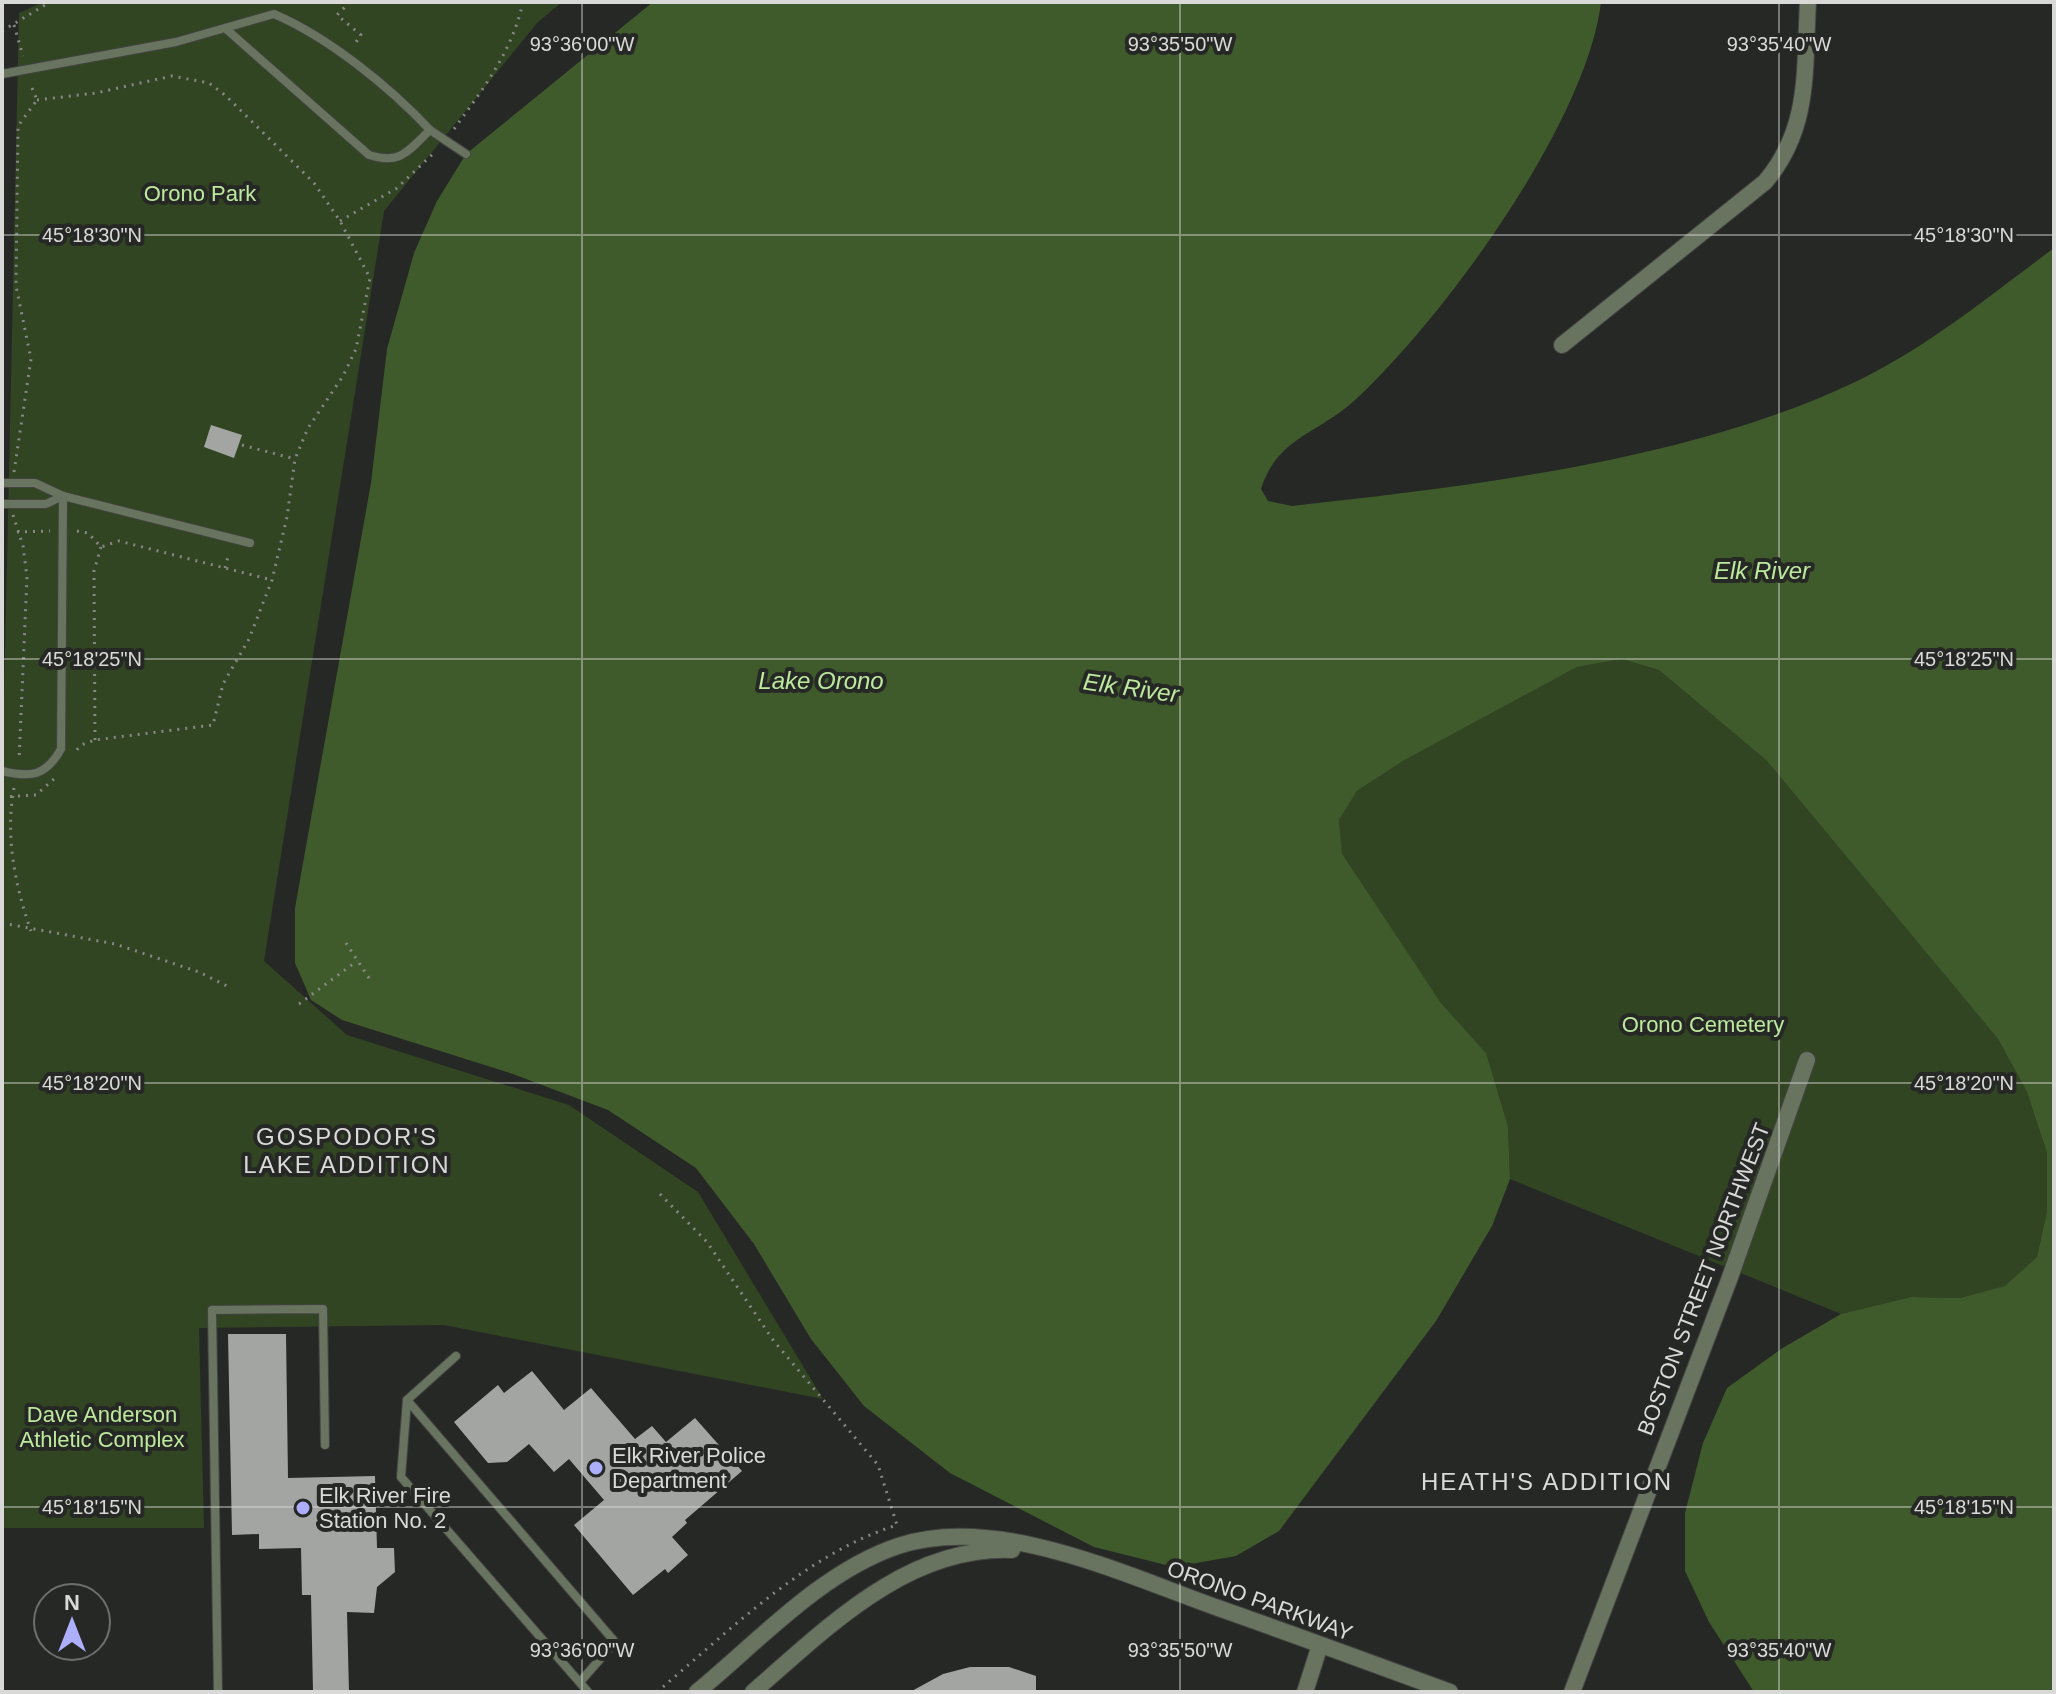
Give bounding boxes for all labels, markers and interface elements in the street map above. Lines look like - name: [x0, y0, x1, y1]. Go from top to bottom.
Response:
- text: 93°36'00"W: [530, 33, 634, 55]
- text: 93°35'50"W: [1128, 33, 1232, 55]
- text: 93°35'40"W: [1727, 33, 1831, 55]
- park label: Orono Park: [144, 181, 257, 206]
- text: 45°18'30"N: [42, 224, 142, 246]
- text: 45°18'30"N: [1914, 224, 2014, 246]
- water label: Elk River: [1714, 557, 1811, 584]
- text: 45°18'25"N: [42, 648, 142, 670]
- text: 45°18'25"N: [1914, 648, 2014, 670]
- water label: Lake Orono: [758, 667, 884, 694]
- water label: Elk River: [1082, 667, 1181, 708]
- park label: Orono Cemetery: [1622, 1012, 1784, 1037]
- text: 45°18'20"N: [42, 1072, 142, 1094]
- text: 45°18'20"N: [1914, 1072, 2014, 1094]
- street label: BOSTON STREET NORTHWEST: [1632, 1119, 1775, 1439]
- district label: GOSPODOR'S LAKE ADDITION: [243, 1123, 451, 1178]
- park label: Dave Anderson Athletic Complex: [19, 1402, 185, 1452]
- place label: Elk River Police Department: [612, 1443, 766, 1493]
- marker: Elk River Police Department: [587, 1459, 605, 1477]
- district label: HEATH'S ADDITION: [1421, 1468, 1673, 1495]
- place label: Elk River Fire Station No. 2: [319, 1483, 451, 1533]
- text: 45°18'15"N: [42, 1496, 142, 1518]
- text: 45°18'15"N: [1914, 1496, 2014, 1518]
- marker: Elk River Fire Station No. 2: [294, 1499, 312, 1517]
- street label: ORONO PARKWAY: [1164, 1555, 1356, 1646]
- north arrow: [32, 1582, 112, 1662]
- text: N: [64, 1590, 80, 1615]
- text: 93°36'00"W: [530, 1639, 634, 1661]
- text: 93°35'50"W: [1128, 1639, 1232, 1661]
- text: 93°35'40"W: [1727, 1639, 1831, 1661]

